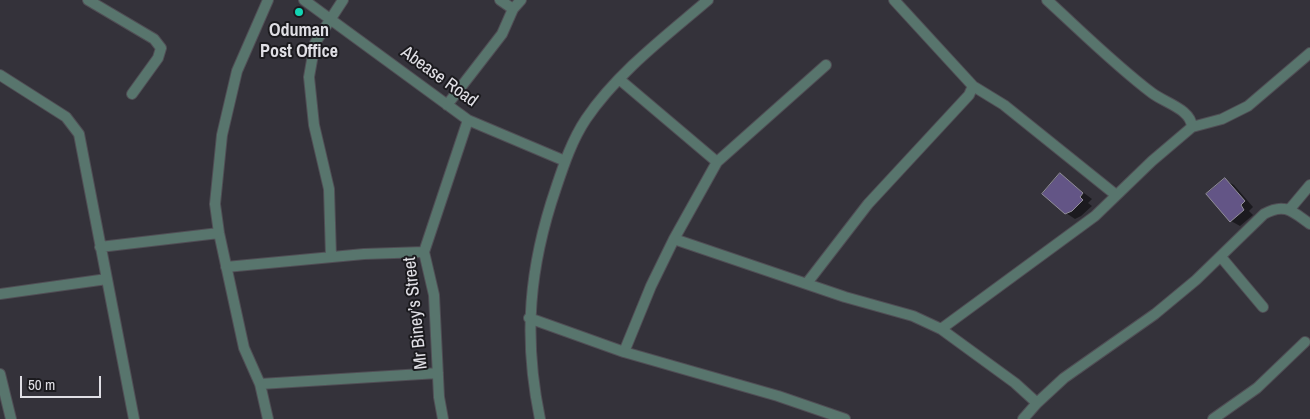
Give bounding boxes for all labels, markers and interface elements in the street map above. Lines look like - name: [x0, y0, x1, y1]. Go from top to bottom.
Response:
- marker: Oduman Post Office: [293, 6, 305, 18]
- place label: Oduman Post Office: [260, 20, 338, 62]
- street label: Abease Road: [396, 42, 482, 112]
- street label: Mr Biney’s Street: [399, 256, 433, 370]
- scale bar: [22, 366, 104, 398]
- text: 50 m: [28, 374, 55, 395]

